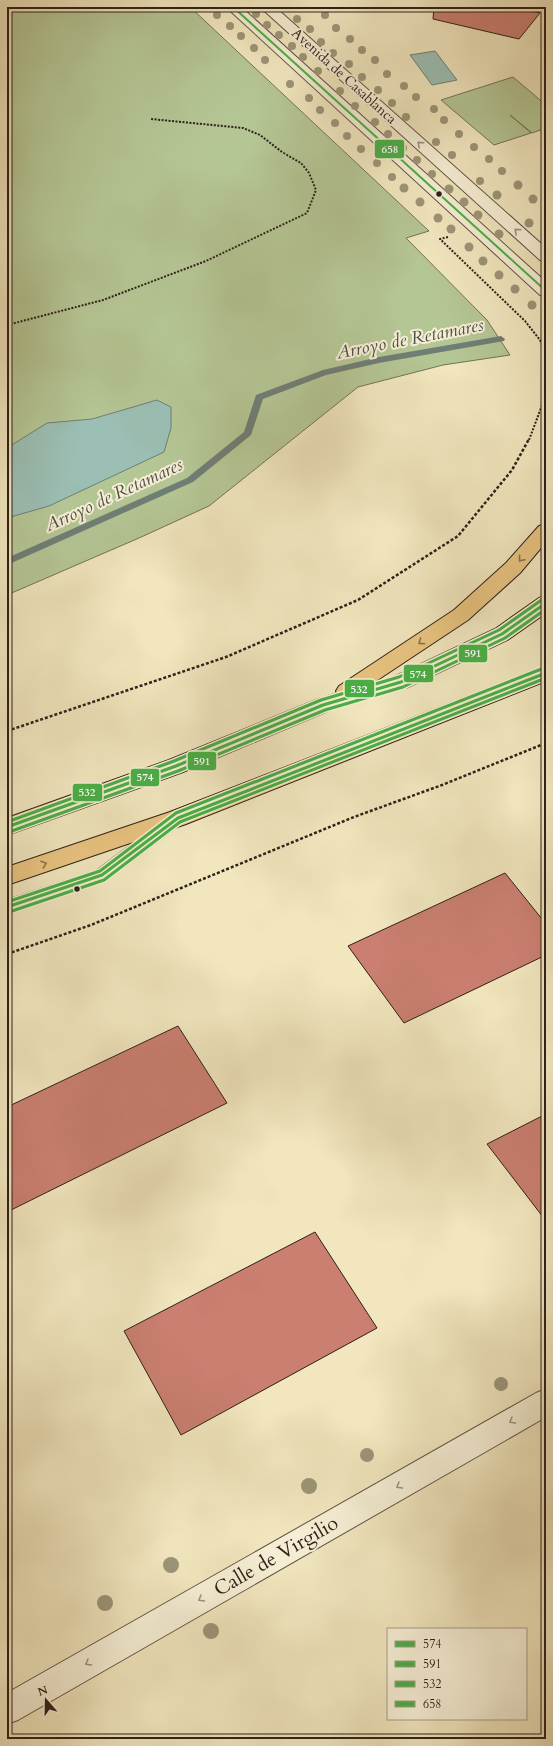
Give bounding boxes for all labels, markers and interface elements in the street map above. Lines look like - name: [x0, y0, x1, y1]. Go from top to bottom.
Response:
- street label: Avenida de Casablanca: [287, 24, 401, 128]
- line badge: 658: [374, 139, 405, 159]
- one-way arrow: [417, 141, 425, 149]
- text: 658: [382, 142, 398, 157]
- unlabelled marker: [434, 189, 444, 199]
- one-way arrow: [514, 228, 522, 235]
- water label: Arroyo de Retamares: [333, 312, 486, 366]
- water label: Arroyo de Retamares: [40, 452, 187, 538]
- one-way arrow: [518, 555, 525, 562]
- one-way arrow: [418, 637, 425, 645]
- line badge: 591: [458, 644, 488, 663]
- text: 591: [465, 646, 481, 661]
- line badge: 574: [403, 664, 434, 683]
- text: 574: [410, 667, 427, 682]
- line badge: 532: [344, 679, 375, 698]
- text: 532: [351, 682, 368, 697]
- line badge: 591: [187, 751, 217, 771]
- text: 591: [194, 754, 210, 769]
- line badge: 574: [130, 768, 160, 787]
- text: 574: [137, 770, 154, 785]
- line badge: 532: [72, 783, 103, 802]
- text: 532: [79, 785, 96, 800]
- one-way arrow: [40, 860, 47, 868]
- unlabelled marker: [72, 884, 82, 894]
- one-way arrow: [509, 1417, 516, 1424]
- one-way arrow: [396, 1481, 403, 1488]
- street label: Calle de Virgilio: [209, 1509, 343, 1603]
- one-way arrow: [198, 1594, 205, 1601]
- legend: [387, 1628, 527, 1720]
- text: 574: [423, 1636, 441, 1652]
- text: 591: [423, 1656, 441, 1672]
- one-way arrow: [85, 1658, 92, 1665]
- text: 532: [423, 1676, 441, 1692]
- north arrow: [26, 1680, 66, 1720]
- text: N: [36, 1682, 50, 1700]
- text: 658: [423, 1696, 441, 1712]

